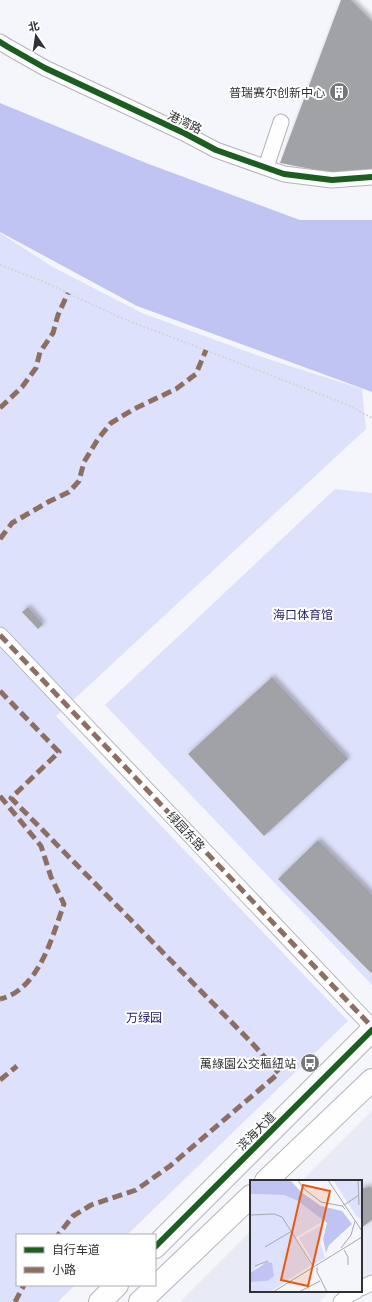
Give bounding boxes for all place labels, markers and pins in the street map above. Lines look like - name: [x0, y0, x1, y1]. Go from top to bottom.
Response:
- building icon: 普瑞赛尔创新中心: [328, 81, 350, 103]
- place label: 普瑞赛尔创新中心: [229, 85, 325, 100]
- bus stop icon: 萬綠園公交樞紐站: [299, 1052, 321, 1074]
- place label: 萬綠園公交樞紐站: [200, 1056, 296, 1071]

